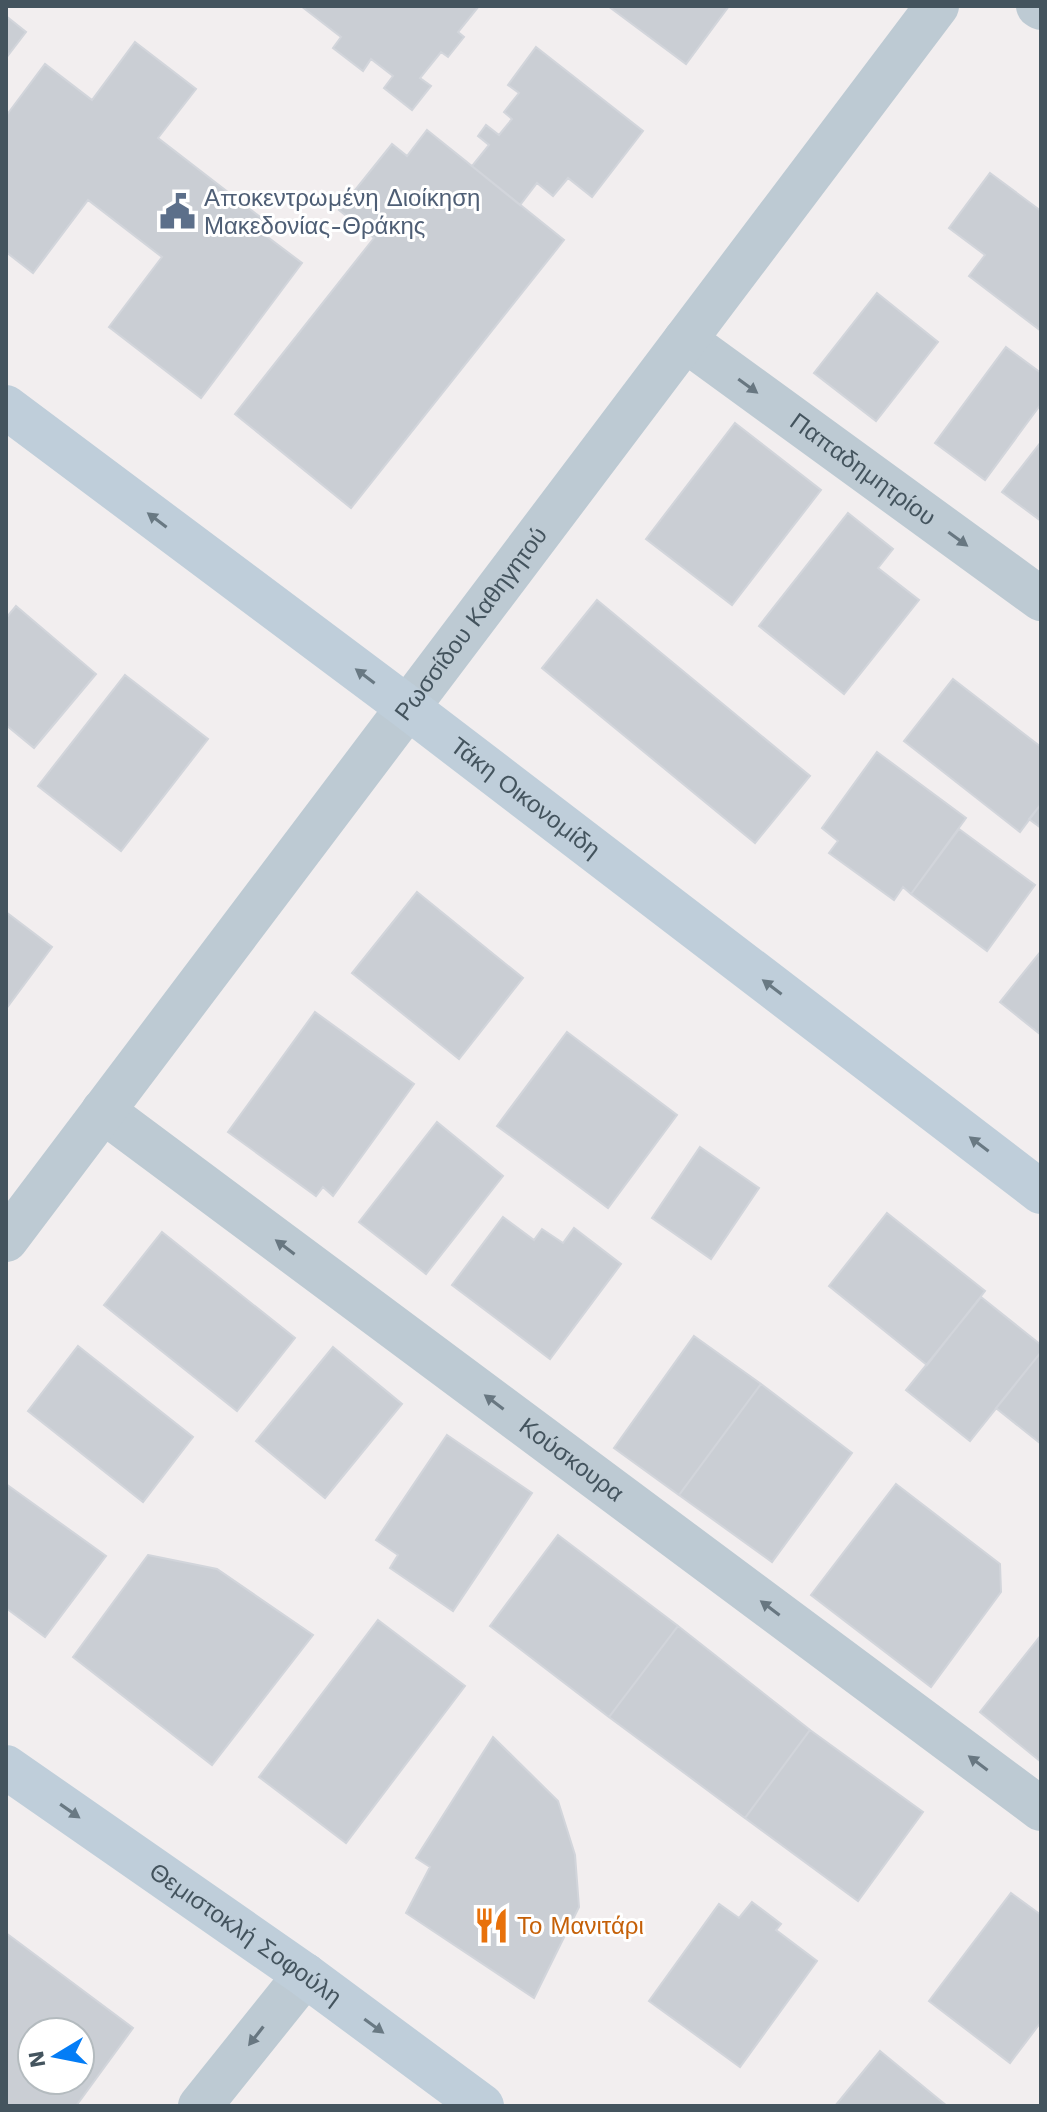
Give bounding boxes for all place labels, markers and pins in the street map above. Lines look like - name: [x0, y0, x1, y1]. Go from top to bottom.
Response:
- place label: Αποκεντρωμένη Διοίκηση Μακεδονίας-Θράκης: [204, 184, 480, 240]
- public building icon: Αποκεντρωμένη Διοίκηση Μακεδονίας-Θράκης: [159, 193, 197, 231]
- restaurant icon: Το Μανιτάρι: [472, 1907, 510, 1945]
- place label: Το Μανιτάρι: [517, 1912, 644, 1940]

